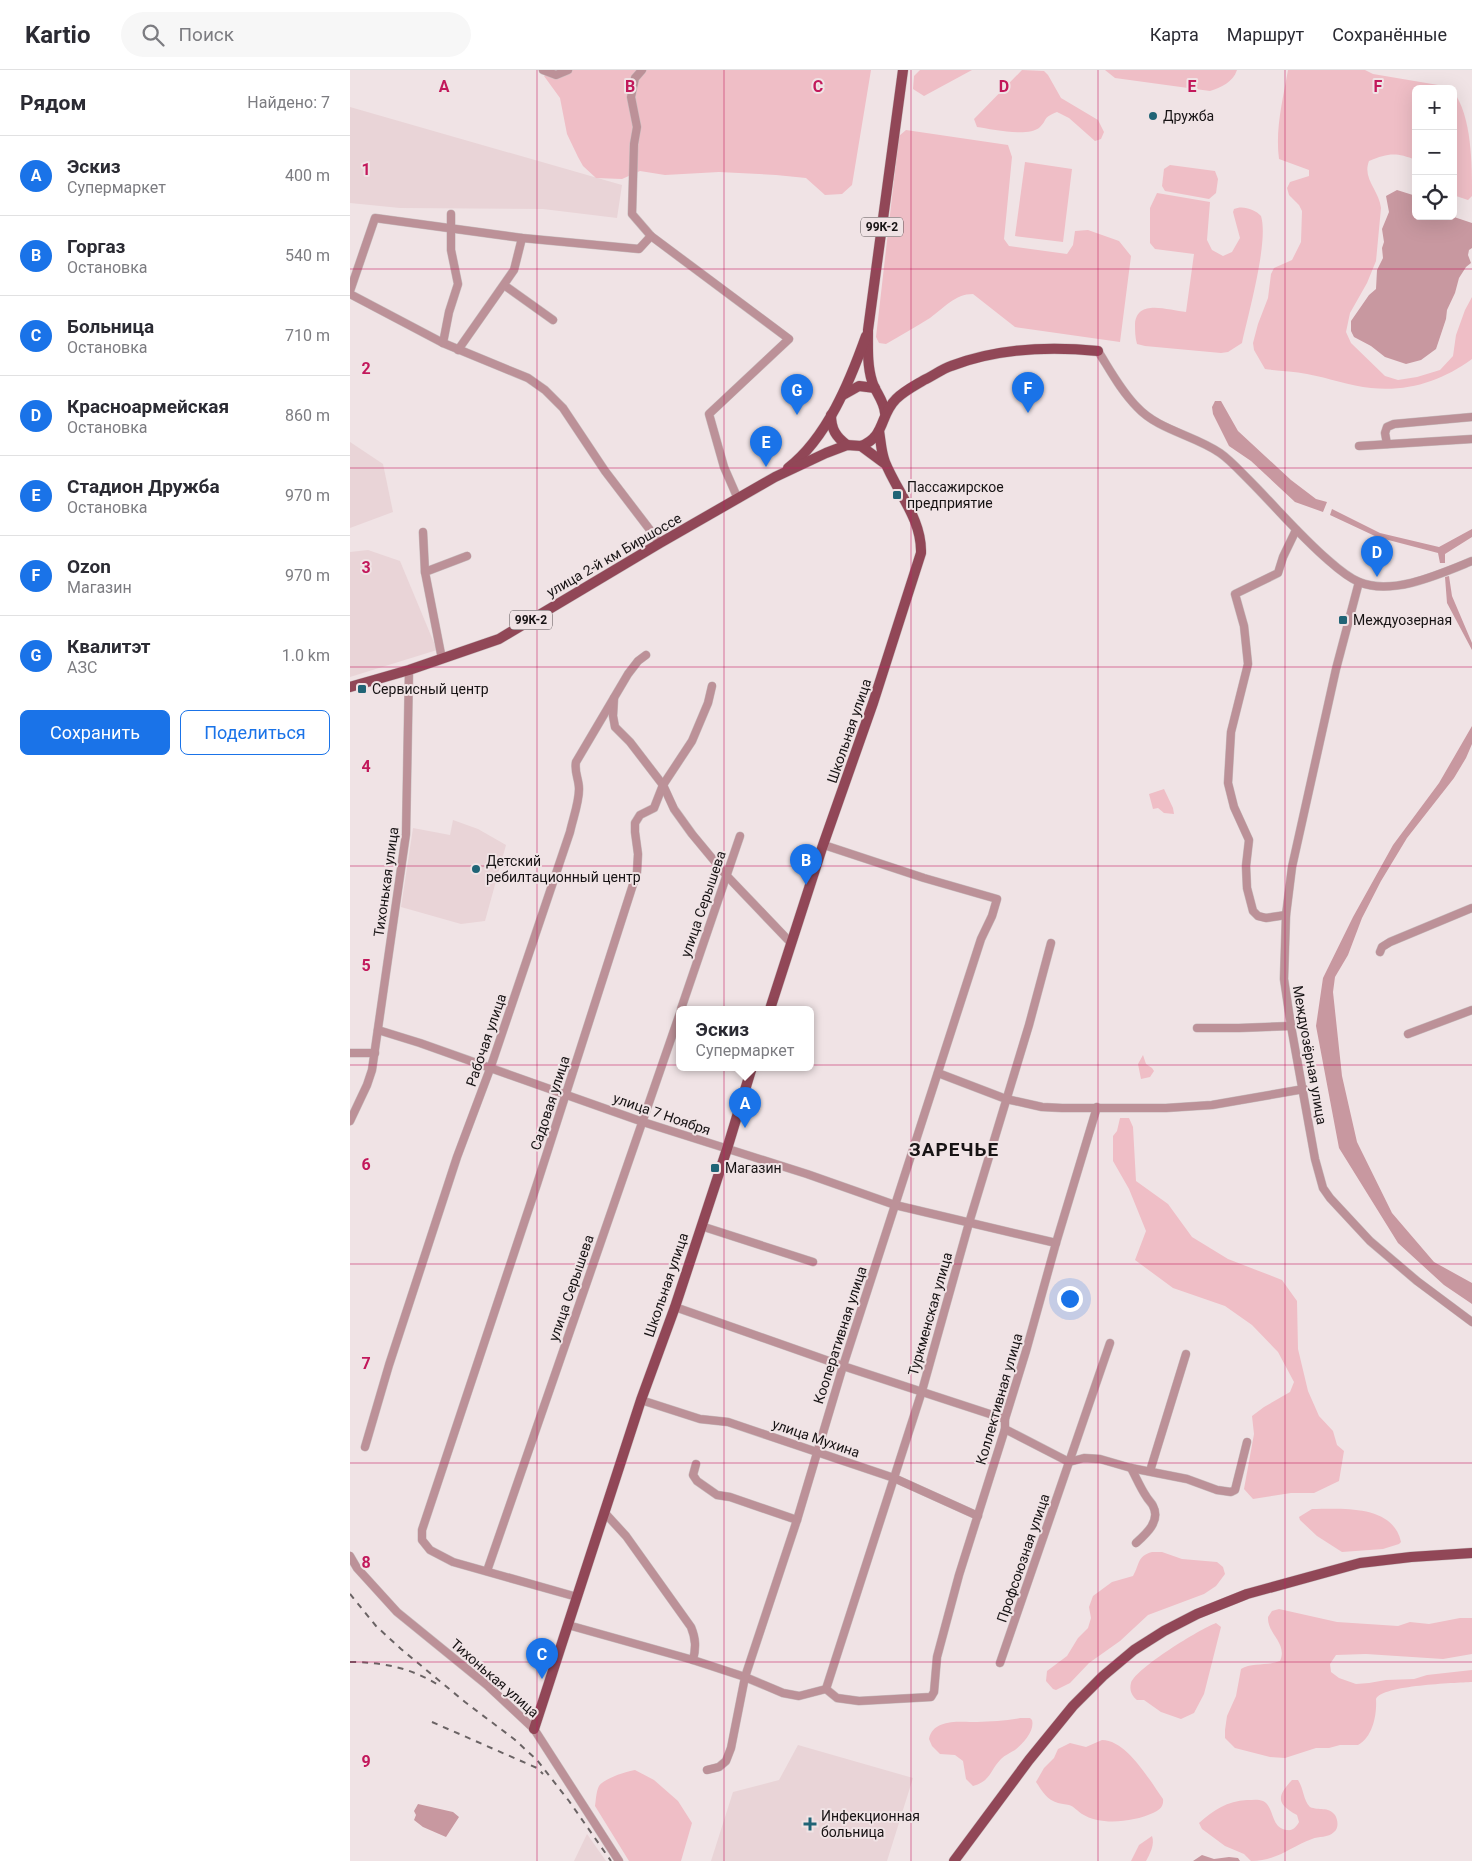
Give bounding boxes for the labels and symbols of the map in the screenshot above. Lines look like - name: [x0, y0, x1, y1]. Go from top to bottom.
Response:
- text: A: [439, 77, 450, 96]
- text: B: [625, 77, 635, 96]
- text: C: [813, 77, 823, 96]
- text: D: [999, 77, 1009, 96]
- text: E: [1188, 77, 1197, 96]
- text: F: [1374, 77, 1383, 96]
- place label: Дружба: [1163, 108, 1214, 124]
- marker: Дружба: [1147, 110, 1159, 122]
- text: 1: [361, 160, 371, 179]
- road number: 99К-2: [861, 218, 903, 236]
- text: 2: [361, 359, 371, 378]
- pin: F: [1012, 372, 1044, 413]
- pin: G: [781, 374, 813, 415]
- pin: E: [750, 426, 782, 467]
- place label: Пассажирское предприятие: [907, 479, 1004, 511]
- marker: Пассажирское предприятие: [891, 489, 903, 501]
- street label: улица 2-й км Биршоссе: [544, 510, 684, 600]
- pin: D: [1361, 536, 1393, 577]
- text: 3: [361, 558, 371, 577]
- road number: 99К-2: [510, 610, 552, 630]
- place label: Междуозерная: [1353, 612, 1452, 628]
- marker: Междуозерная: [1337, 614, 1349, 626]
- street label: Школьная улица: [824, 677, 874, 785]
- place label: Сервисный центр: [372, 681, 489, 697]
- marker: Сервисный центр: [356, 683, 368, 695]
- text: 4: [361, 757, 371, 776]
- street label: Тихонькая улица: [370, 826, 402, 938]
- pin: B: [790, 844, 822, 885]
- street label: улица Серышева: [677, 849, 729, 959]
- place label: Детский ребилтационный центр: [486, 853, 641, 885]
- marker: Детский ребилтационный центр: [470, 863, 482, 875]
- text: 5: [361, 956, 371, 975]
- street label: Междуозёрная улица: [1290, 984, 1330, 1126]
- street label: Рабочая улица: [463, 992, 509, 1088]
- street label: Садовая улица: [527, 1054, 573, 1152]
- pin: A: [729, 1087, 761, 1128]
- street label: улица 7 Ноября: [611, 1090, 713, 1138]
- district label: ЗАРЕЧЬЕ: [909, 1138, 999, 1161]
- text: 6: [361, 1155, 371, 1174]
- place label: Магазин: [725, 1160, 782, 1176]
- marker: Магазин: [709, 1162, 721, 1174]
- street label: Школьная улица: [641, 1231, 691, 1339]
- street label: улица Серышева: [545, 1233, 597, 1343]
- street label: Туркменская улица: [905, 1250, 955, 1378]
- street label: Кооперативная улица: [810, 1264, 870, 1406]
- your location: [1057, 1286, 1083, 1312]
- street label: Коллективная улица: [973, 1331, 1025, 1467]
- text: 7: [361, 1354, 371, 1373]
- street label: улица Мухина: [770, 1416, 862, 1460]
- street label: Профсоюзная улица: [993, 1492, 1053, 1624]
- text: 8: [361, 1553, 371, 1572]
- street label: Тихонькая улица: [448, 1636, 542, 1720]
- pin: C: [526, 1638, 558, 1679]
- text: 9: [361, 1752, 371, 1771]
- place label: Инфекционная больница: [821, 1808, 920, 1840]
- marker: Инфекционная больница: [803, 1817, 817, 1831]

